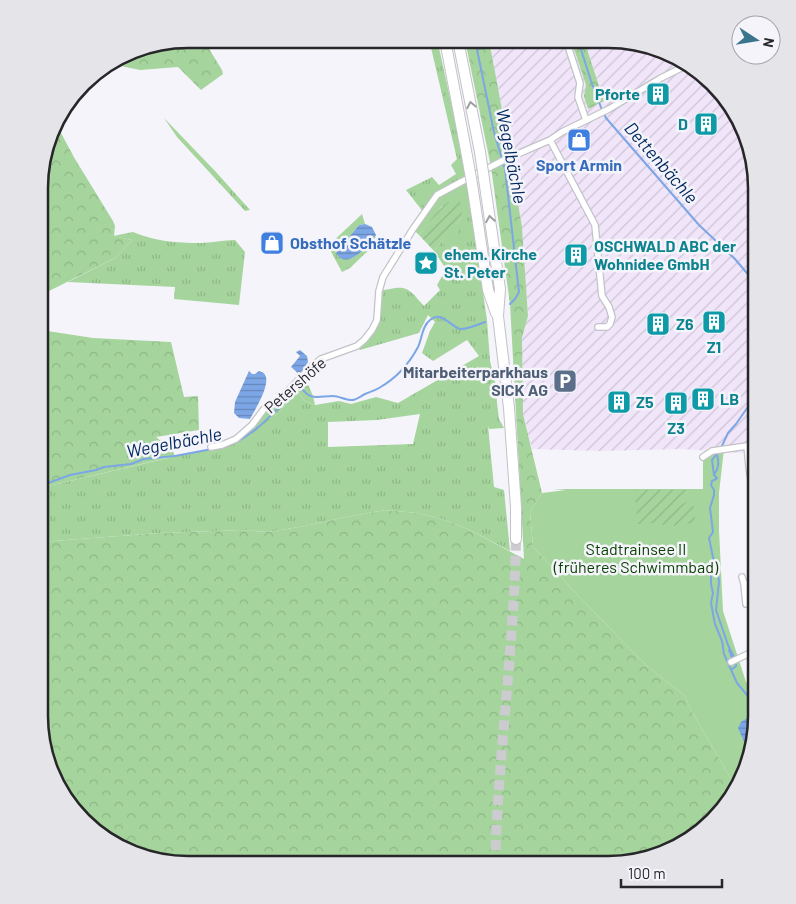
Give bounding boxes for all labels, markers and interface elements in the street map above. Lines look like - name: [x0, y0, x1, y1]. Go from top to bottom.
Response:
- north arrow: [731, 15, 781, 65]
- text: N: [760, 36, 778, 49]
- building icon: Pforte: [645, 81, 671, 107]
- place label: Pforte: [595, 84, 640, 103]
- one-way arrow: [466, 100, 476, 109]
- water label: Wegelbächle: [492, 106, 532, 205]
- building icon: D: [693, 111, 719, 137]
- place label: D: [678, 114, 688, 133]
- water label: Dettenbächle: [620, 117, 703, 208]
- shop icon: Sport Armin: [566, 127, 592, 153]
- place label: Sport Armin: [536, 155, 622, 174]
- one-way arrow: [486, 215, 496, 224]
- shop icon: Obsthof Schätzle: [259, 230, 285, 256]
- place label: Obsthof Schätzle: [290, 233, 412, 252]
- place label: OSCHWALD ABC der Wohnidee GmbH: [594, 236, 736, 273]
- building icon: OSCHWALD ABC der Wohnidee GmbH: [563, 242, 589, 268]
- place label: ehem. Kirche St. Peter: [444, 244, 537, 281]
- place icon: ehem. Kirche St. Peter: [413, 250, 439, 276]
- building icon: Z1: [701, 309, 727, 335]
- building icon: Z6: [645, 311, 671, 337]
- place label: Z6: [676, 314, 694, 333]
- place label: Z1: [707, 337, 721, 356]
- street label: Petershöfe: [260, 353, 329, 417]
- place label: Mitarbeiterparkhaus SICK AG: [403, 362, 548, 399]
- parking icon: Mitarbeiterparkhaus SICK AG: [552, 368, 578, 394]
- building icon: LB: [690, 386, 716, 412]
- building icon: Z5: [606, 389, 632, 415]
- place label: LB: [720, 389, 739, 408]
- building icon: Z3: [663, 390, 689, 416]
- place label: Z5: [636, 392, 654, 411]
- place label: Z3: [667, 418, 685, 437]
- water label: Wegelbächle: [124, 422, 223, 462]
- park label: Stadtrainsee II (früheres Schwimmbad): [553, 539, 719, 576]
- scale bar: [621, 856, 722, 888]
- text: 100 m: [628, 864, 666, 882]

